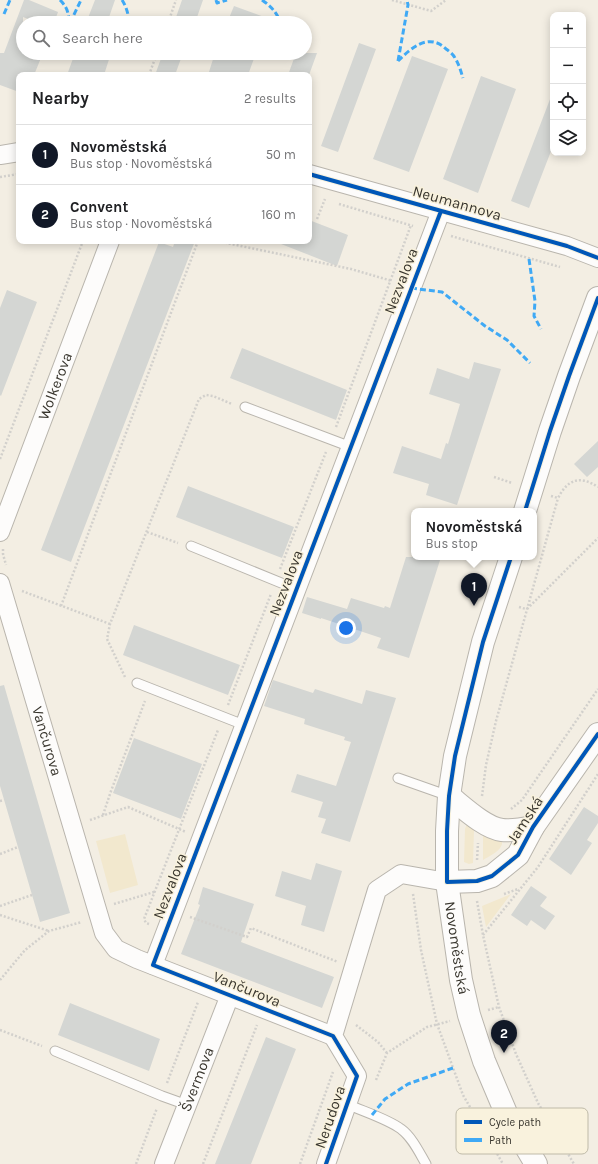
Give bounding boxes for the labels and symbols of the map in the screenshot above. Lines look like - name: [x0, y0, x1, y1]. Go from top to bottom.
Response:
- street label: Neumannova: [411, 182, 503, 224]
- street label: Nezvalova: [380, 246, 422, 316]
- street label: Wolkerova: [34, 350, 76, 422]
- street label: Nezvalova: [265, 548, 307, 618]
- pin: 1: [461, 573, 487, 606]
- your location: [336, 618, 356, 638]
- street label: Vančurova: [28, 704, 66, 778]
- street label: Jamská: [503, 793, 547, 847]
- street label: Nezvalova: [149, 851, 191, 921]
- street label: Novoměstská: [441, 900, 473, 996]
- street label: Vančurova: [210, 967, 284, 1011]
- pin: 2: [491, 1020, 517, 1053]
- street label: Švermova: [176, 1044, 218, 1114]
- street label: Nerudova: [311, 1083, 349, 1151]
- legend: [456, 1108, 588, 1154]
- text: Cycle path: [489, 1116, 541, 1129]
- text: Path: [489, 1134, 512, 1147]

